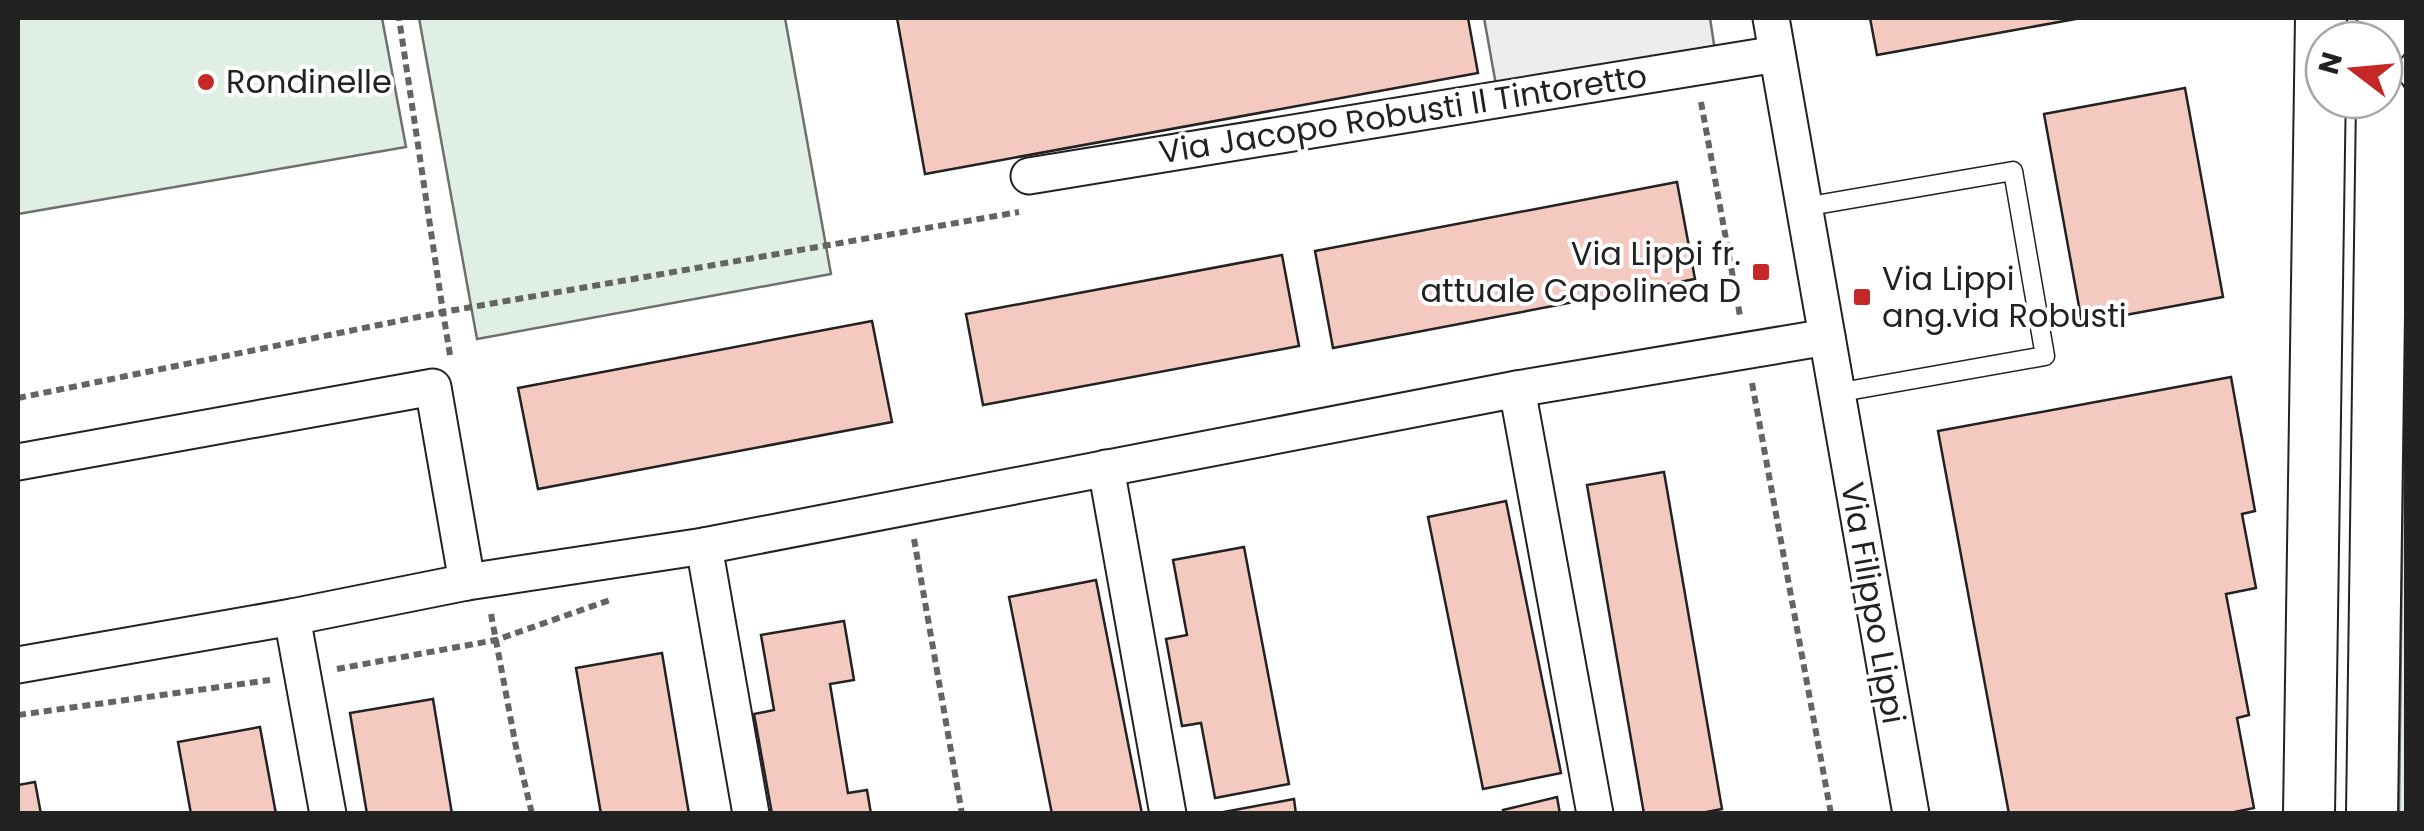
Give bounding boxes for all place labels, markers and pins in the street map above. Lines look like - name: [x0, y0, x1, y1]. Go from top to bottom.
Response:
- place label: Rondinelle: [226, 59, 392, 104]
- marker: Rondinelle: [195, 71, 217, 93]
- place label: Via Lippi fr. attuale Capolinea D: [1420, 231, 1741, 313]
- place label: Via Lippi ang.via Robusti: [1882, 256, 2127, 338]
- marker: Via Lippi fr. attuale Capolinea D: [1750, 261, 1772, 283]
- marker: Via Lippi ang.via Robusti: [1851, 286, 1873, 308]

